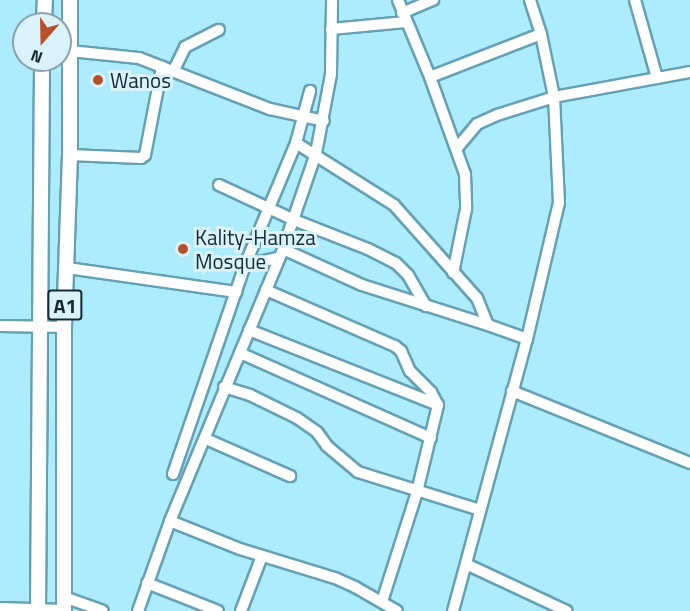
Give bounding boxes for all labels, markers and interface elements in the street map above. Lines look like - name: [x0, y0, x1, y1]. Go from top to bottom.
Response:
- north arrow: [12, 12, 72, 72]
- text: N: [27, 44, 46, 70]
- place label: Wanos: [110, 67, 171, 93]
- marker: Wanos: [91, 73, 105, 87]
- place label: Kality-Hamza Mosque: [195, 224, 316, 274]
- marker: Kality-Hamza Mosque: [176, 242, 190, 256]
- road number: A1: [47, 288, 83, 322]

